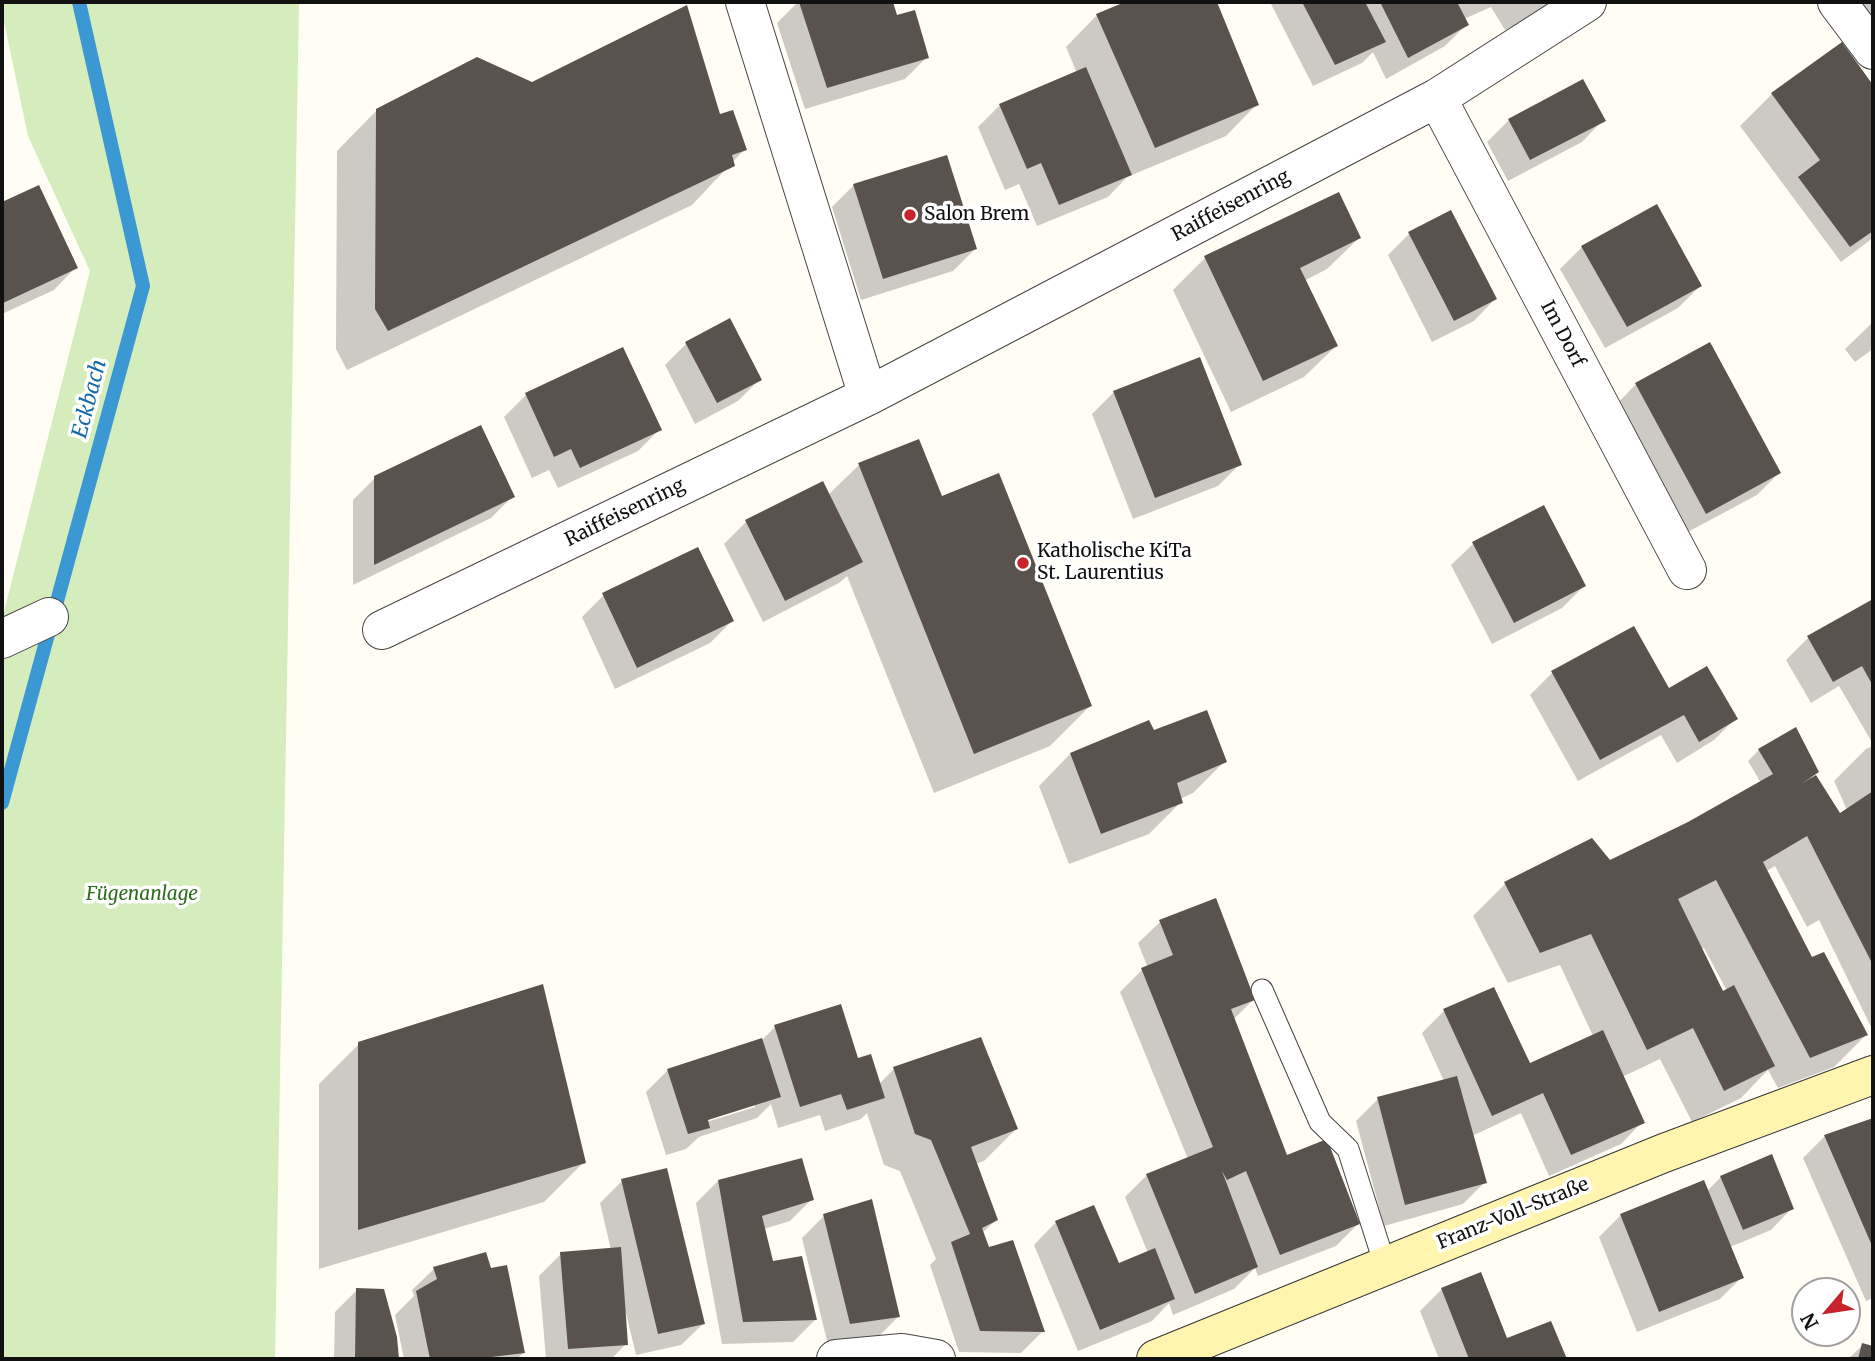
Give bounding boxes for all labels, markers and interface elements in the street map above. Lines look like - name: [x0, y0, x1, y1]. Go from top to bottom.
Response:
- street label: Raiffeisenring: [1168, 165, 1294, 247]
- place label: Salon Brem: [924, 204, 1029, 226]
- marker: Salon Brem: [902, 207, 918, 223]
- street label: Im Dorf: [1535, 297, 1589, 371]
- water label: Eckbach: [67, 357, 113, 441]
- street label: Raiffeisenring: [561, 474, 689, 552]
- place label: Katholische KiTa St. Laurentius: [1037, 541, 1192, 585]
- marker: Katholische KiTa St. Laurentius: [1015, 555, 1031, 571]
- park label: Fügenanlage: [86, 884, 198, 906]
- street label: Franz-Voll-Straße: [1434, 1173, 1592, 1255]
- north arrow: [1791, 1277, 1861, 1347]
- text: N: [1795, 1309, 1824, 1334]

